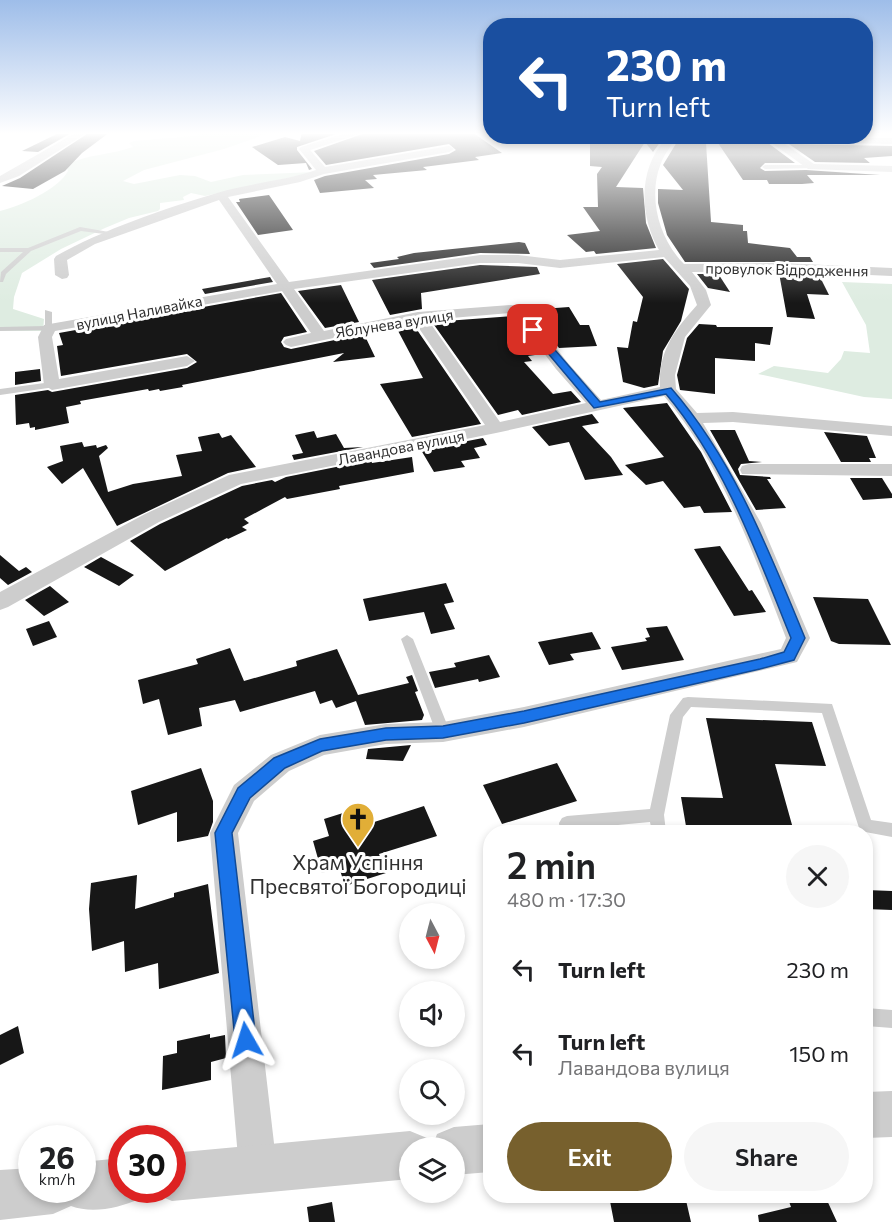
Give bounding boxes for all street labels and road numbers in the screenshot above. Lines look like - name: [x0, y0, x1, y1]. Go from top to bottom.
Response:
- street label: провулок Відродження: [705, 259, 869, 279]
- street label: вулиця Наливайка: [74, 291, 204, 333]
- street label: Яблунева вулиця: [334, 305, 454, 341]
- street label: Лавандова вулиця: [336, 426, 466, 468]

